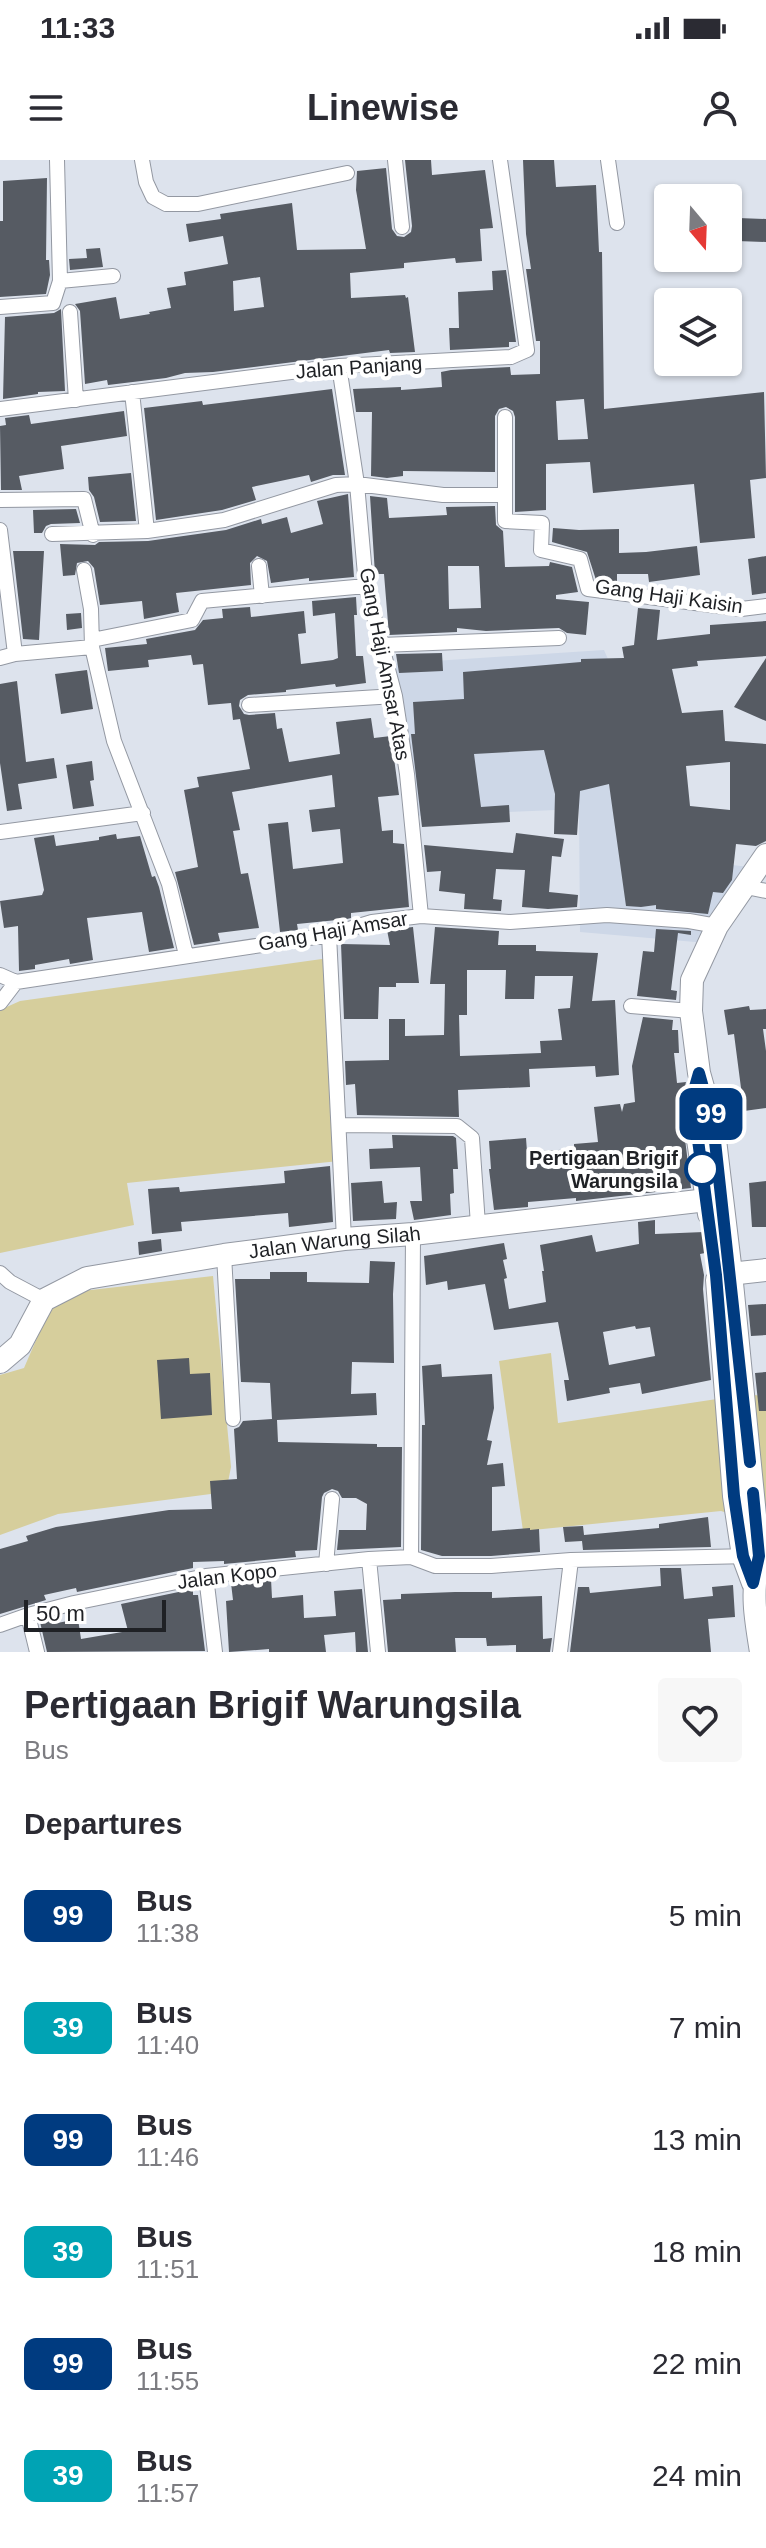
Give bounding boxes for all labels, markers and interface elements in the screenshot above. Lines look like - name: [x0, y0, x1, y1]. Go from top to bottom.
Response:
- text: 11:33: [40, 11, 115, 44]
- icon: menu: [24, 86, 68, 130]
- icon: person: [698, 86, 742, 130]
- text: Linewise: [307, 87, 459, 128]
- north arrow: [654, 184, 742, 272]
- map controls: [654, 184, 742, 376]
- button: layers: [654, 288, 742, 376]
- street label: Jalan Panjang: [295, 352, 423, 382]
- street label: Gang Haji Amsar Atas: [356, 566, 414, 762]
- street label: Gang Haji Kaisin: [594, 575, 744, 617]
- street label: Gang Haji Amsar: [257, 907, 410, 955]
- line badge: 99: [675, 1088, 747, 1140]
- text: 99: [695, 1098, 727, 1129]
- place label: Pertigaan Brigif Warungsila: [529, 1147, 679, 1192]
- marker: Pertigaan Brigif Warungsila: [685, 1152, 719, 1186]
- street label: Jalan Warung Silah: [247, 1222, 422, 1263]
- street label: Jalan Kopo: [176, 1559, 278, 1593]
- scale bar: [24, 1596, 166, 1632]
- text: 50 m: [36, 1601, 85, 1626]
- button: heart: [658, 1678, 742, 1762]
- text: Pertigaan Brigif Warungsila: [24, 1684, 521, 1726]
- text: Bus: [24, 1735, 69, 1765]
- text: Departures: [24, 1807, 182, 1840]
- text: Bus: [136, 1884, 193, 1917]
- text: 5 min: [669, 1899, 742, 1932]
- text: 99: [52, 1900, 84, 1931]
- text: 11:38: [136, 1918, 199, 1948]
- text: Bus: [136, 1996, 193, 2029]
- text: 7 min: [669, 2011, 742, 2044]
- text: 39: [52, 2012, 84, 2043]
- text: 11:40: [136, 2030, 199, 2060]
- text: Bus: [136, 2108, 193, 2141]
- text: 13 min: [652, 2123, 742, 2156]
- text: 99: [52, 2124, 84, 2155]
- text: 11:46: [136, 2142, 199, 2172]
- text: Bus: [136, 2220, 193, 2253]
- text: 18 min: [652, 2235, 742, 2268]
- text: 39: [52, 2236, 84, 2267]
- text: 11:51: [136, 2254, 199, 2284]
- text: Bus: [136, 2332, 193, 2365]
- text: 22 min: [652, 2347, 742, 2380]
- text: 99: [52, 2348, 84, 2379]
- text: 11:55: [136, 2366, 199, 2396]
- text: Bus: [136, 2444, 193, 2477]
- text: 24 min: [652, 2459, 742, 2492]
- text: 39: [52, 2460, 84, 2491]
- text: 11:57: [136, 2478, 199, 2508]

